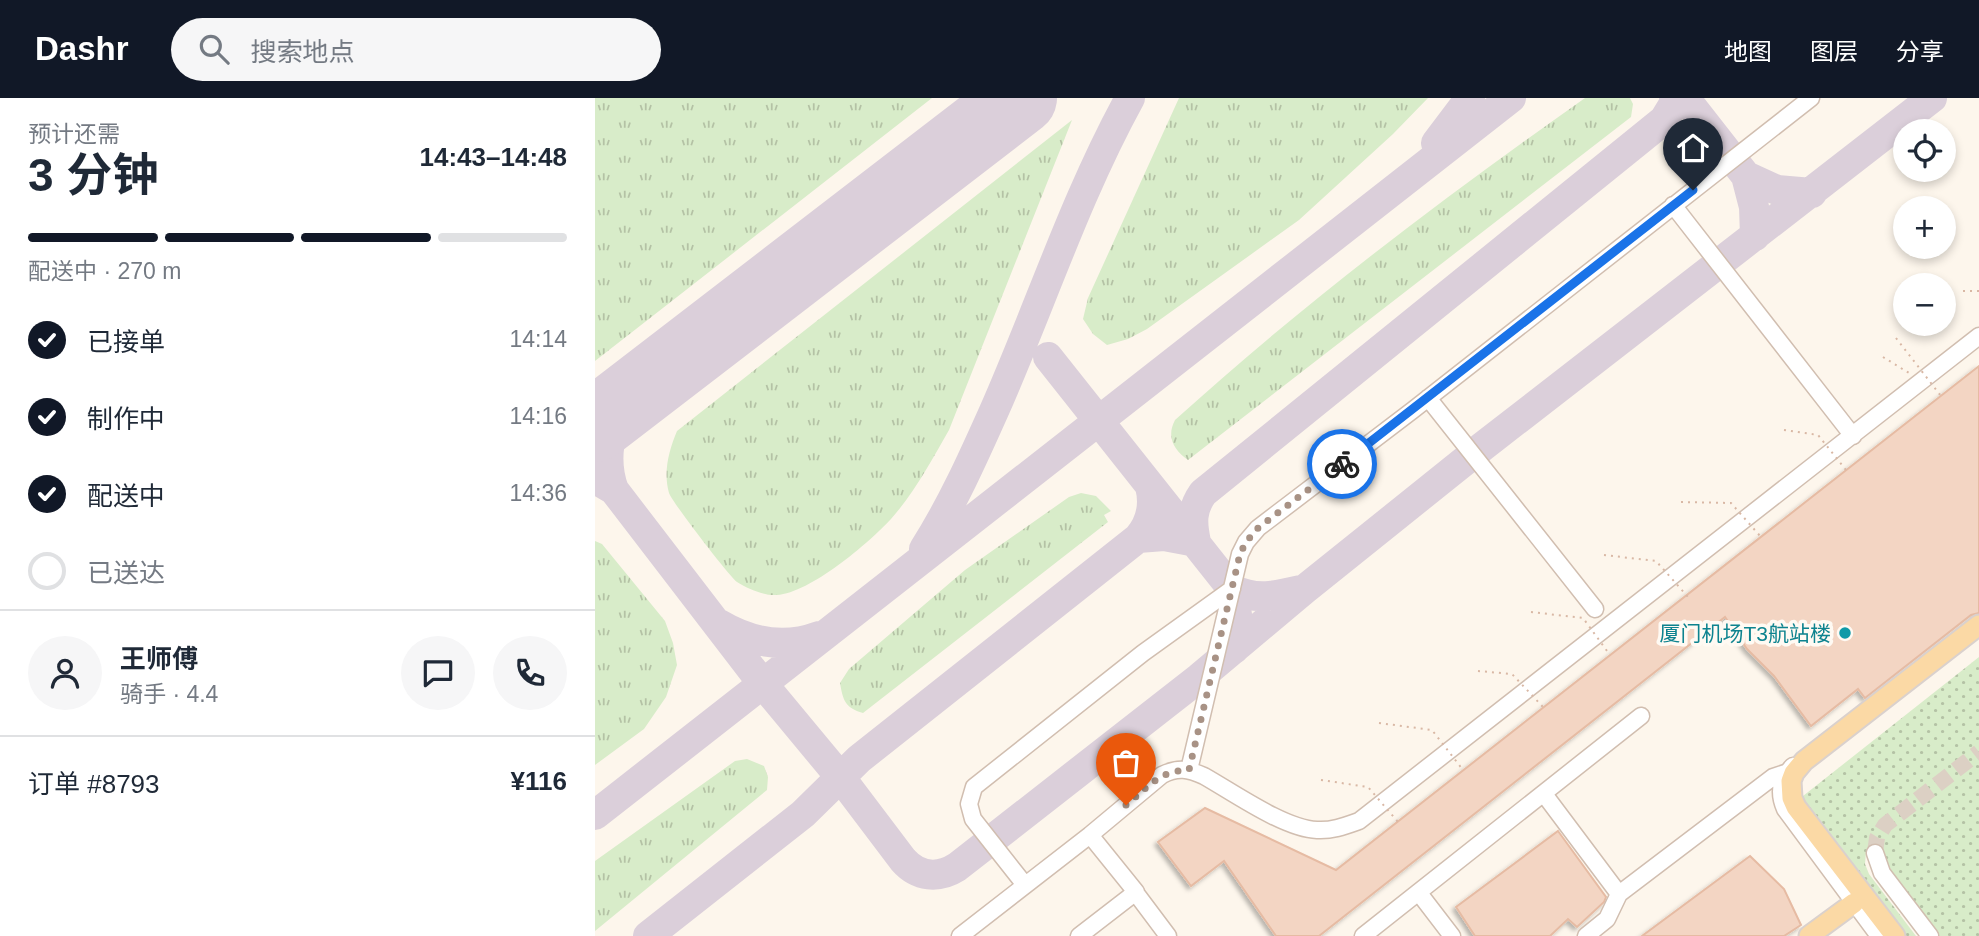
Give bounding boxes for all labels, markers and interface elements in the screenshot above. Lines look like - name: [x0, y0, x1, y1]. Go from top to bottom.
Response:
- search box: [171, 18, 661, 81]
- text: Dashr: [35, 30, 129, 67]
- icon: search: [195, 30, 233, 68]
- text: 搜索地点: [251, 37, 355, 67]
- text: 地图: [1724, 38, 1772, 65]
- text: 图层: [1810, 38, 1858, 65]
- text: 分享: [1896, 38, 1944, 65]
- pin: [1663, 118, 1723, 190]
- map controls: [1893, 119, 1956, 336]
- button: locate: [1893, 119, 1956, 182]
- text: 预计还需: [28, 121, 120, 147]
- icon: home: [1674, 129, 1712, 167]
- text: 14:43–14:48: [420, 142, 567, 172]
- text: 3 分钟: [28, 149, 158, 201]
- button: +: [1893, 196, 1956, 259]
- text: 配送中 · 270 m: [28, 258, 181, 284]
- button: −: [1893, 273, 1956, 336]
- icon: check: [28, 321, 66, 359]
- text: 14:14: [509, 326, 567, 352]
- text: 已接单: [87, 327, 165, 357]
- icon: check: [28, 398, 66, 436]
- text: 14:16: [509, 403, 567, 429]
- text: 制作中: [87, 404, 165, 434]
- courier: [1307, 429, 1377, 499]
- icon: bike: [1323, 445, 1361, 483]
- icon: check: [28, 475, 66, 513]
- text: 14:36: [509, 480, 567, 506]
- text: 配送中: [87, 481, 165, 511]
- text: 已送达: [87, 558, 165, 588]
- place label: 厦门机场T3航站楼: [1659, 622, 1831, 645]
- marker: 厦门机场T3航站楼: [1837, 625, 1853, 641]
- button: person: [28, 636, 102, 710]
- button: chat: [401, 636, 475, 710]
- button: phone: [493, 636, 567, 710]
- text: 王师傅: [120, 644, 198, 674]
- text: 骑手 · 4.4: [120, 681, 218, 707]
- pin: [1096, 733, 1156, 805]
- icon: bag: [1107, 744, 1145, 782]
- text: ¥116: [511, 766, 567, 796]
- text: 订单 #8793: [28, 769, 160, 799]

